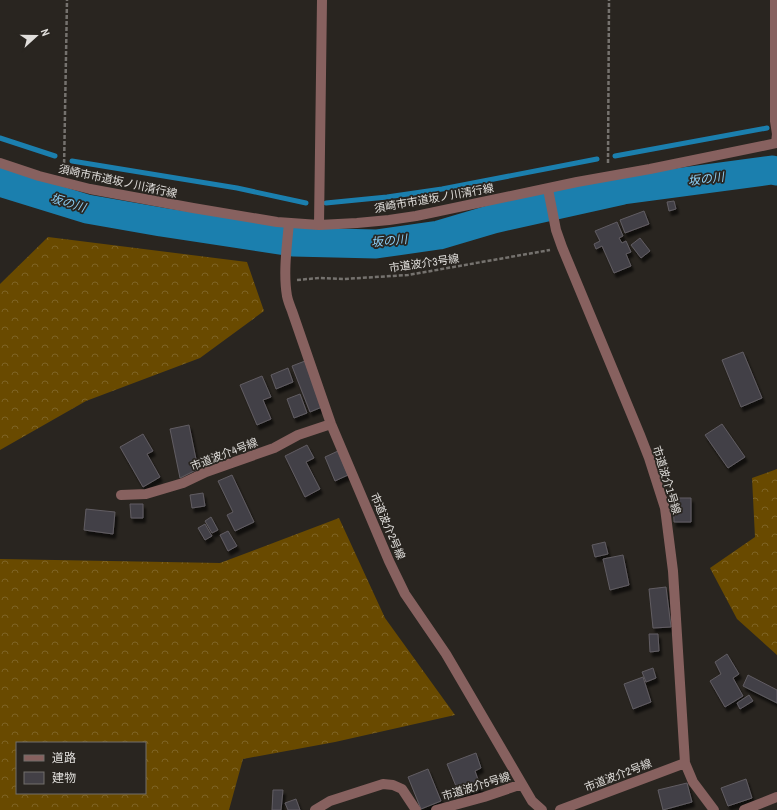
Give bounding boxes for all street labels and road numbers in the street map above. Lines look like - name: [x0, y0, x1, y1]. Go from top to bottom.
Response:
- street label: 須崎市市道坂ノ川清行線: [57, 162, 179, 200]
- street label: 須崎市市道坂ノ川清行線: [373, 181, 495, 215]
- street label: 市道波介3号線: [388, 251, 460, 275]
- street label: 市道波介4号線: [188, 435, 260, 473]
- street label: 市道波介1号線: [650, 444, 684, 516]
- street label: 市道波介2号線: [368, 491, 408, 561]
- street label: 市道波介2号線: [582, 756, 654, 794]
- street label: 市道波介5号線: [440, 769, 512, 803]

